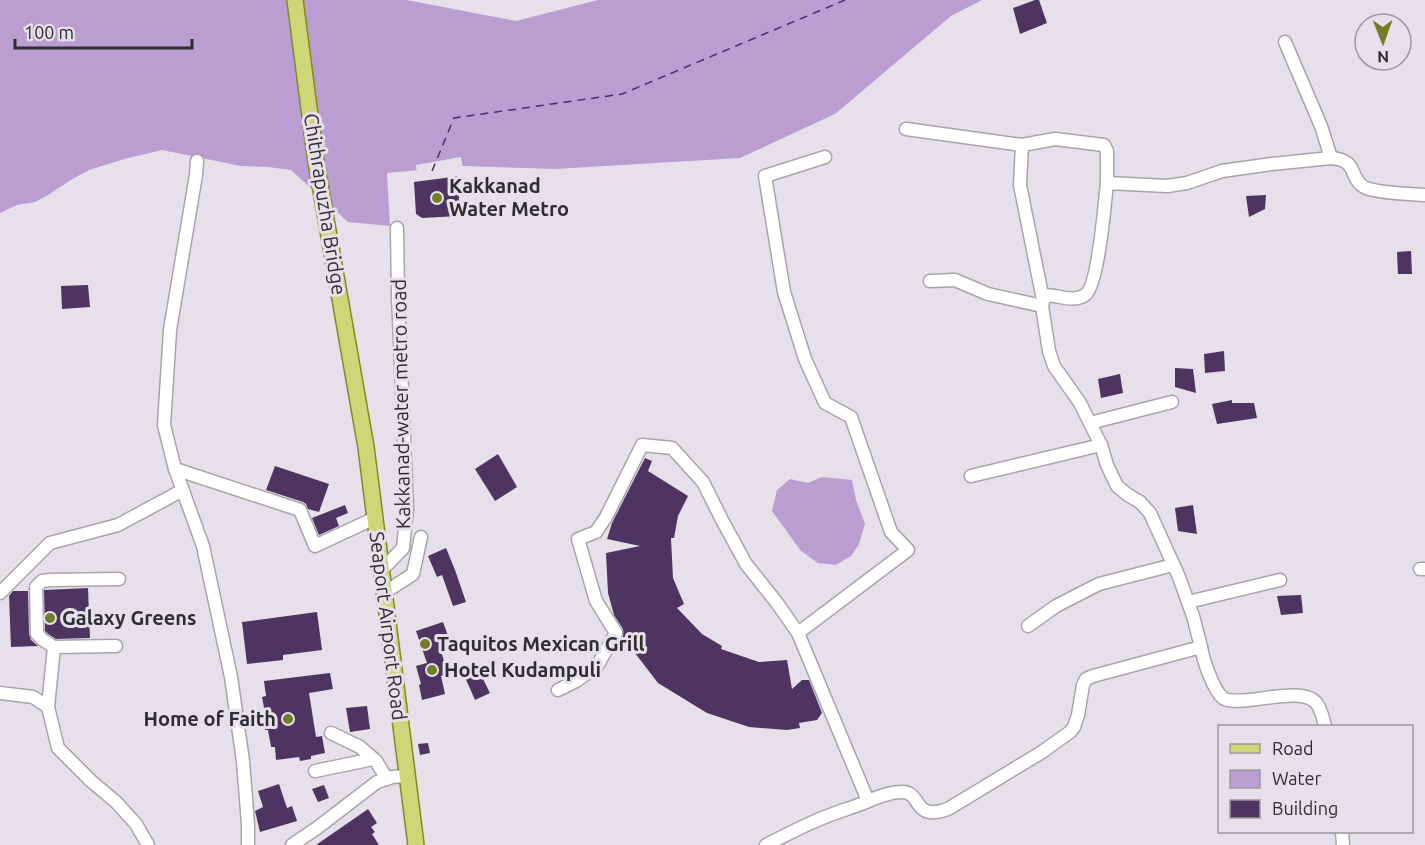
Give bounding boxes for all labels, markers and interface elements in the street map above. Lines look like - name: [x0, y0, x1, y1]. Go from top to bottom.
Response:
- scale bar: [15, 12, 192, 50]
- north arrow: [1353, 12, 1413, 72]
- text: 100 m: [24, 22, 74, 42]
- text: N: [1377, 48, 1389, 66]
- street label: Chithrapuzha Bridge: [300, 111, 351, 296]
- place label: Kakkanad Water Metro: [449, 174, 569, 220]
- marker: Kakkanad Water Metro: [430, 191, 444, 205]
- street label: Kakkanad-water metro road: [387, 279, 414, 529]
- street label: Seaport Airport Road: [365, 530, 411, 722]
- place label: Galaxy Greens: [62, 606, 197, 629]
- marker: Galaxy Greens: [43, 611, 57, 625]
- place label: Taquitos Mexican Grill: [437, 632, 645, 655]
- marker: Taquitos Mexican Grill: [418, 637, 432, 651]
- place label: Hotel Kudampuli: [444, 658, 601, 681]
- marker: Hotel Kudampuli: [425, 663, 439, 677]
- place label: Home of Faith: [144, 707, 276, 730]
- marker: Home of Faith: [281, 712, 295, 726]
- legend: [1218, 725, 1413, 833]
- text: Road: [1272, 738, 1314, 758]
- text: Water: [1272, 768, 1322, 788]
- text: Building: [1272, 798, 1338, 818]

